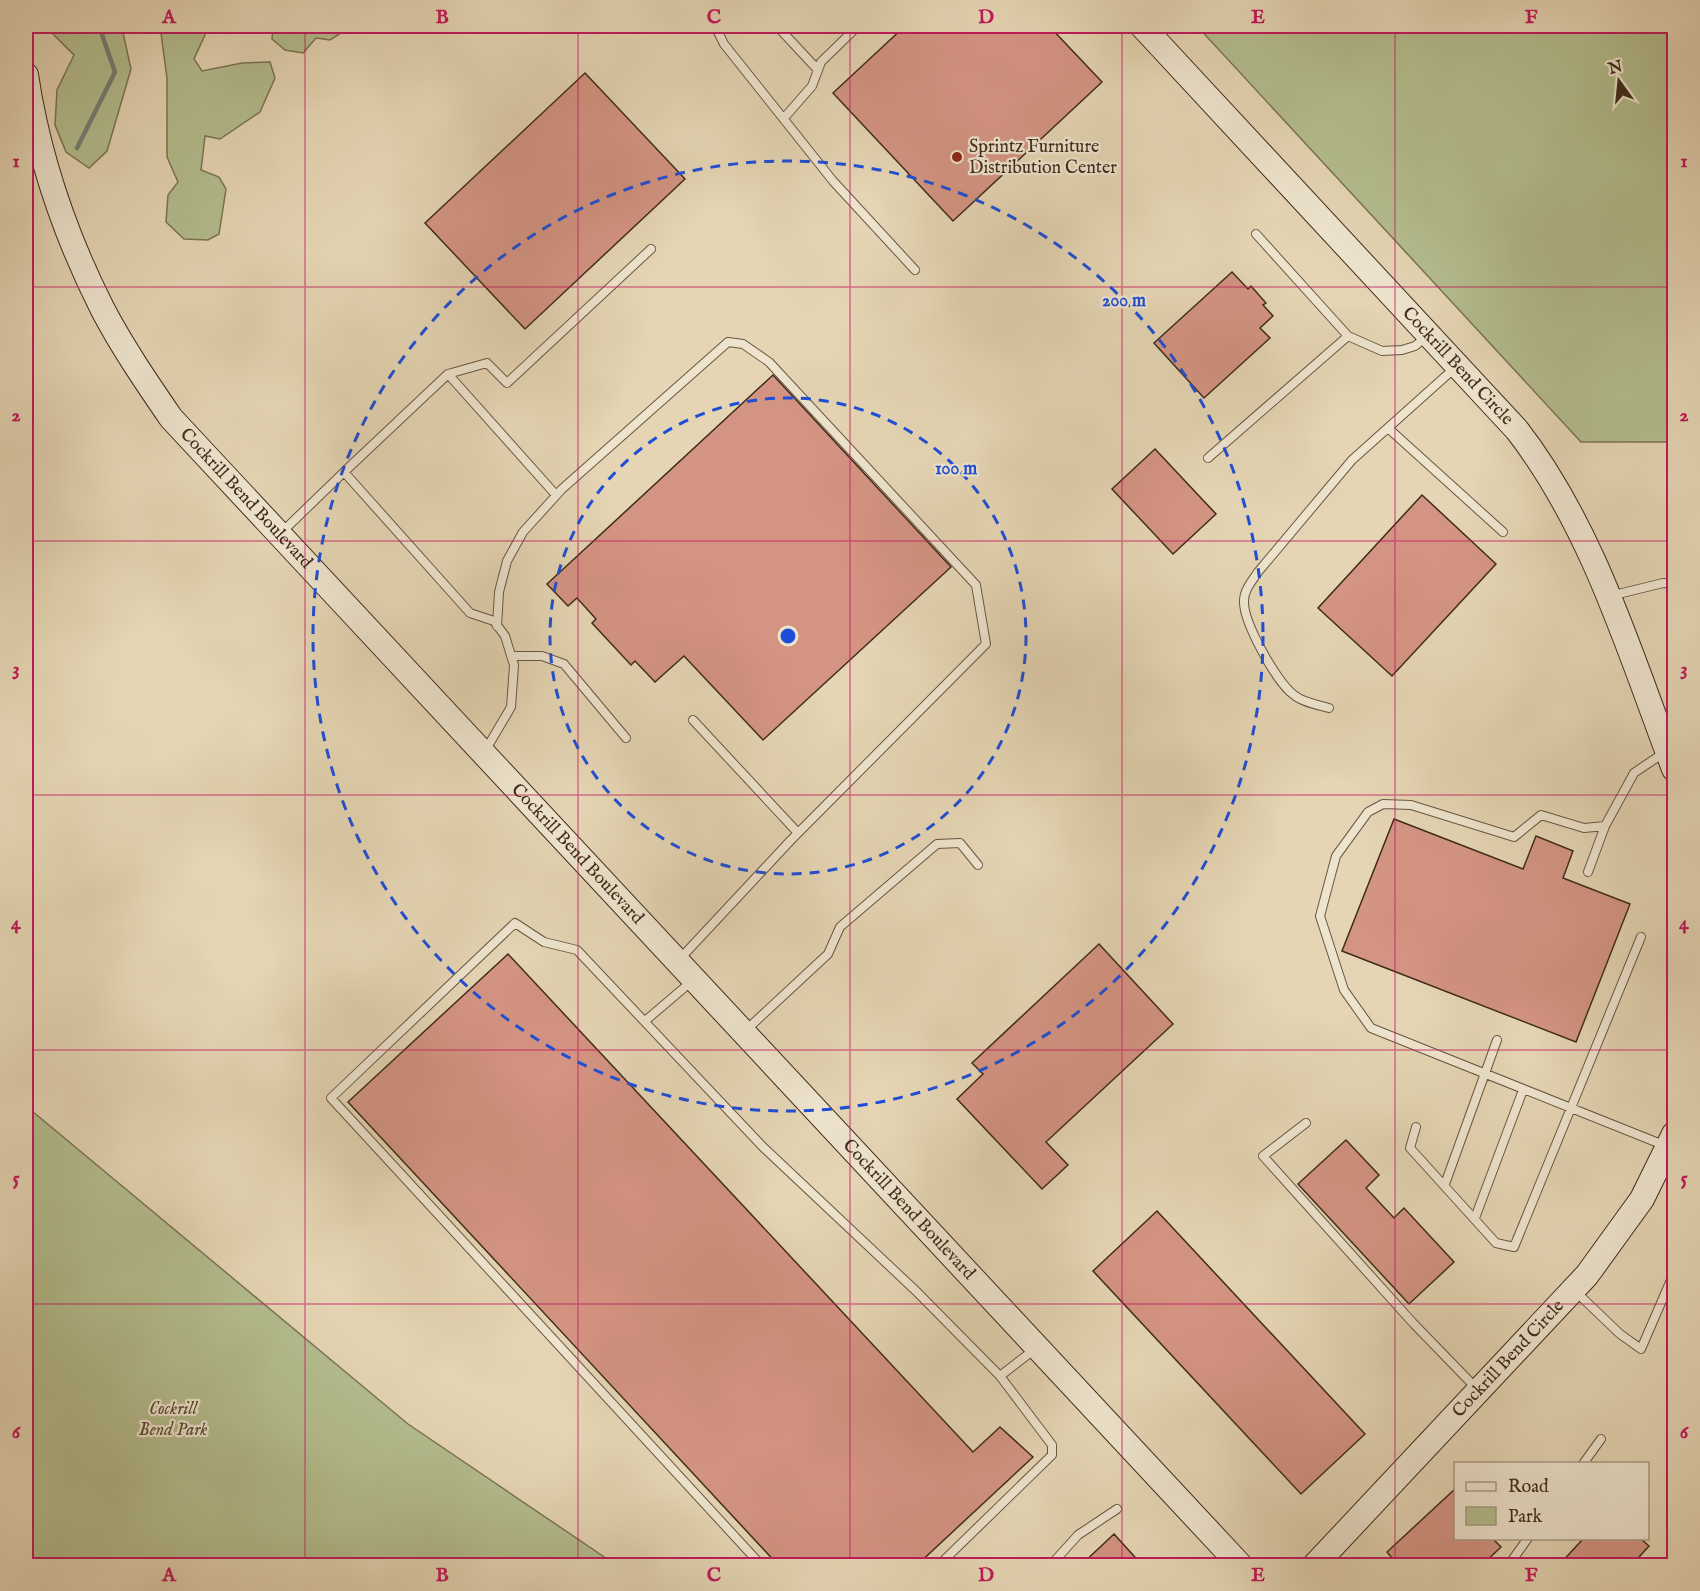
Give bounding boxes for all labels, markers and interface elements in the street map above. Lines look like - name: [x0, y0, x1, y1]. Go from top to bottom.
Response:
- text: A: [161, 5, 177, 30]
- text: B: [435, 5, 449, 30]
- text: C: [707, 5, 721, 30]
- text: D: [978, 5, 994, 30]
- text: E: [1251, 5, 1265, 30]
- text: F: [1525, 5, 1538, 30]
- north arrow: [1589, 51, 1649, 111]
- text: N: [1605, 57, 1625, 80]
- place label: Sprintz Furniture Distribution Center: [969, 136, 1117, 180]
- text: 1: [12, 149, 20, 174]
- text: 1: [1680, 149, 1688, 174]
- marker: Sprintz Furniture Distribution Center: [950, 150, 964, 164]
- text: 200 m: [1102, 290, 1146, 313]
- street label: Cockrill Bend Circle: [1397, 302, 1518, 430]
- text: 2: [11, 403, 21, 428]
- text: 2: [1679, 403, 1689, 428]
- street label: Cockrill Bend Boulevard: [175, 423, 318, 574]
- text: 100 m: [935, 458, 977, 481]
- centre of rings: [778, 626, 798, 646]
- text: 3: [12, 657, 20, 682]
- text: 3: [1680, 657, 1688, 682]
- street label: Cockrill Bend Boulevard: [506, 779, 649, 930]
- text: 4: [11, 911, 22, 936]
- text: 4: [1679, 911, 1690, 936]
- street label: Cockrill Bend Boulevard: [837, 1134, 980, 1285]
- text: 5: [12, 1166, 20, 1191]
- text: 5: [1680, 1166, 1688, 1191]
- street label: Cockrill Bend Circle: [1447, 1295, 1569, 1423]
- park label: Cockrill Bend Park: [139, 1398, 207, 1442]
- text: 6: [12, 1420, 22, 1445]
- text: 6: [1680, 1420, 1690, 1445]
- legend: [1454, 1462, 1649, 1540]
- text: Road: [1508, 1476, 1549, 1499]
- text: Park: [1508, 1506, 1543, 1529]
- text: A: [161, 1563, 177, 1588]
- text: B: [435, 1563, 449, 1588]
- text: C: [707, 1563, 721, 1588]
- text: D: [978, 1563, 994, 1588]
- text: E: [1251, 1563, 1265, 1588]
- text: F: [1525, 1563, 1538, 1588]

